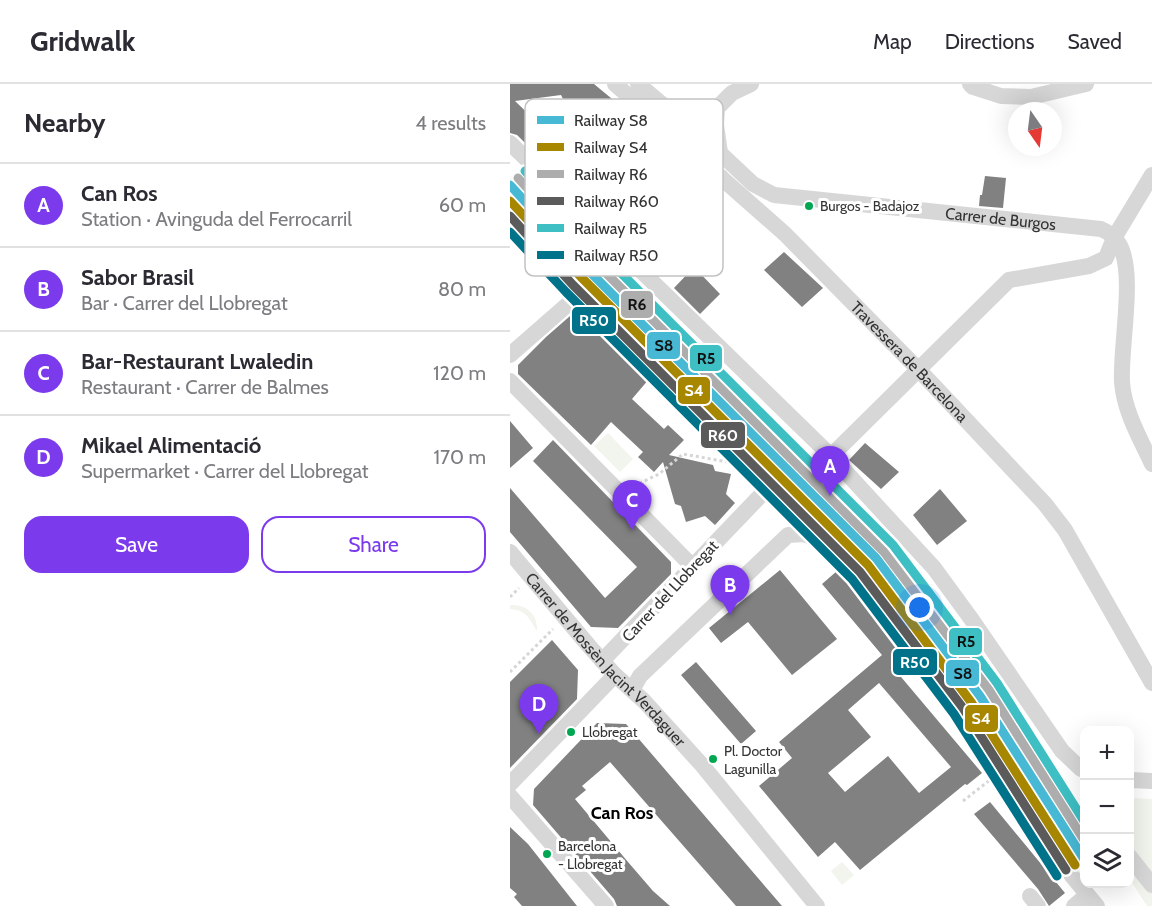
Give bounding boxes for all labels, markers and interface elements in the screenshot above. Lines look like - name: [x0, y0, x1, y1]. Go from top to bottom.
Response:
- text: Gridwalk: [30, 24, 135, 58]
- text: Map: [873, 29, 912, 54]
- text: Directions: [945, 29, 1034, 54]
- text: Saved: [1067, 29, 1122, 54]
- legend: [525, 99, 723, 276]
- north arrow: [1008, 102, 1062, 156]
- text: Nearby: [24, 107, 105, 139]
- text: 4 results: [415, 111, 486, 135]
- text: Railway S8: [574, 111, 648, 130]
- text: Railway S4: [574, 138, 648, 157]
- text: Railway R6: [574, 165, 648, 184]
- text: Can Ros: [81, 180, 158, 207]
- text: Railway R60: [574, 192, 659, 211]
- text: A: [37, 193, 50, 217]
- text: 60 m: [439, 193, 486, 217]
- place label: Burgos - Badajoz: [820, 197, 920, 215]
- marker: Burgos - Badajoz: [803, 200, 815, 212]
- street label: Carrer de Burgos: [944, 203, 1057, 234]
- text: Station · Avinguda del Ferrocarril: [81, 207, 352, 231]
- text: Railway R5: [574, 219, 647, 238]
- text: Railway R50: [574, 246, 658, 265]
- text: Sabor Brasil: [81, 264, 194, 291]
- text: B: [37, 277, 50, 301]
- text: 80 m: [438, 277, 486, 301]
- line badge: R6: [620, 290, 654, 319]
- text: Bar · Carrer del Llobregat: [81, 291, 288, 315]
- text: R6: [627, 295, 647, 314]
- street label: Travessera de Barcelona: [847, 297, 972, 426]
- line badge: R50: [571, 306, 617, 335]
- text: R50: [579, 311, 609, 330]
- line badge: S8: [646, 331, 681, 360]
- text: S8: [655, 336, 673, 355]
- line badge: R5: [689, 344, 723, 372]
- text: Bar-Restaurant Lwaledin: [81, 348, 313, 375]
- text: R5: [697, 349, 715, 368]
- text: C: [37, 361, 50, 385]
- text: 120 m: [433, 361, 486, 385]
- text: Restaurant · Carrer de Balmes: [81, 375, 329, 399]
- line badge: S4: [677, 376, 711, 405]
- text: S4: [684, 381, 704, 400]
- line badge: R60: [700, 421, 746, 449]
- text: R60: [708, 426, 738, 445]
- text: Mikael Alimentació: [81, 432, 261, 459]
- text: D: [36, 445, 51, 469]
- text: 170 m: [434, 445, 486, 469]
- pin: A: [810, 446, 850, 496]
- text: Supermarket · Carrer del Llobregat: [81, 459, 369, 483]
- pin: C: [612, 480, 652, 530]
- button: Save: [24, 516, 249, 573]
- button: Share: [261, 516, 486, 573]
- street label: Carrer del Llobregat: [618, 536, 722, 646]
- pin: B: [710, 566, 750, 615]
- street label: Carrer de Mossèn Jacint Verdaguer: [522, 569, 690, 751]
- your location: [905, 593, 934, 622]
- line badge: R5: [948, 627, 983, 656]
- text: R5: [957, 632, 975, 651]
- line badge: R50: [892, 648, 938, 676]
- text: R50: [900, 653, 930, 672]
- line badge: S8: [945, 659, 980, 687]
- text: S8: [954, 664, 972, 683]
- pin: D: [519, 684, 558, 734]
- line badge: S4: [964, 704, 999, 733]
- text: S4: [971, 709, 991, 728]
- place label: Llobregat: [582, 723, 638, 741]
- marker: Llobregat: [565, 726, 577, 738]
- map controls: [1080, 726, 1134, 888]
- button: +: [1080, 726, 1134, 780]
- place label: Pl. Doctor Lagunilla: [724, 742, 783, 778]
- marker: Pl. Doctor Lagunilla: [707, 753, 719, 765]
- button: −: [1080, 780, 1134, 834]
- district label: Can Ros: [591, 802, 654, 824]
- button: layers: [1080, 834, 1134, 888]
- place label: Barcelona - Llobregat: [558, 837, 623, 873]
- marker: Barcelona - Llobregat: [541, 848, 553, 860]

